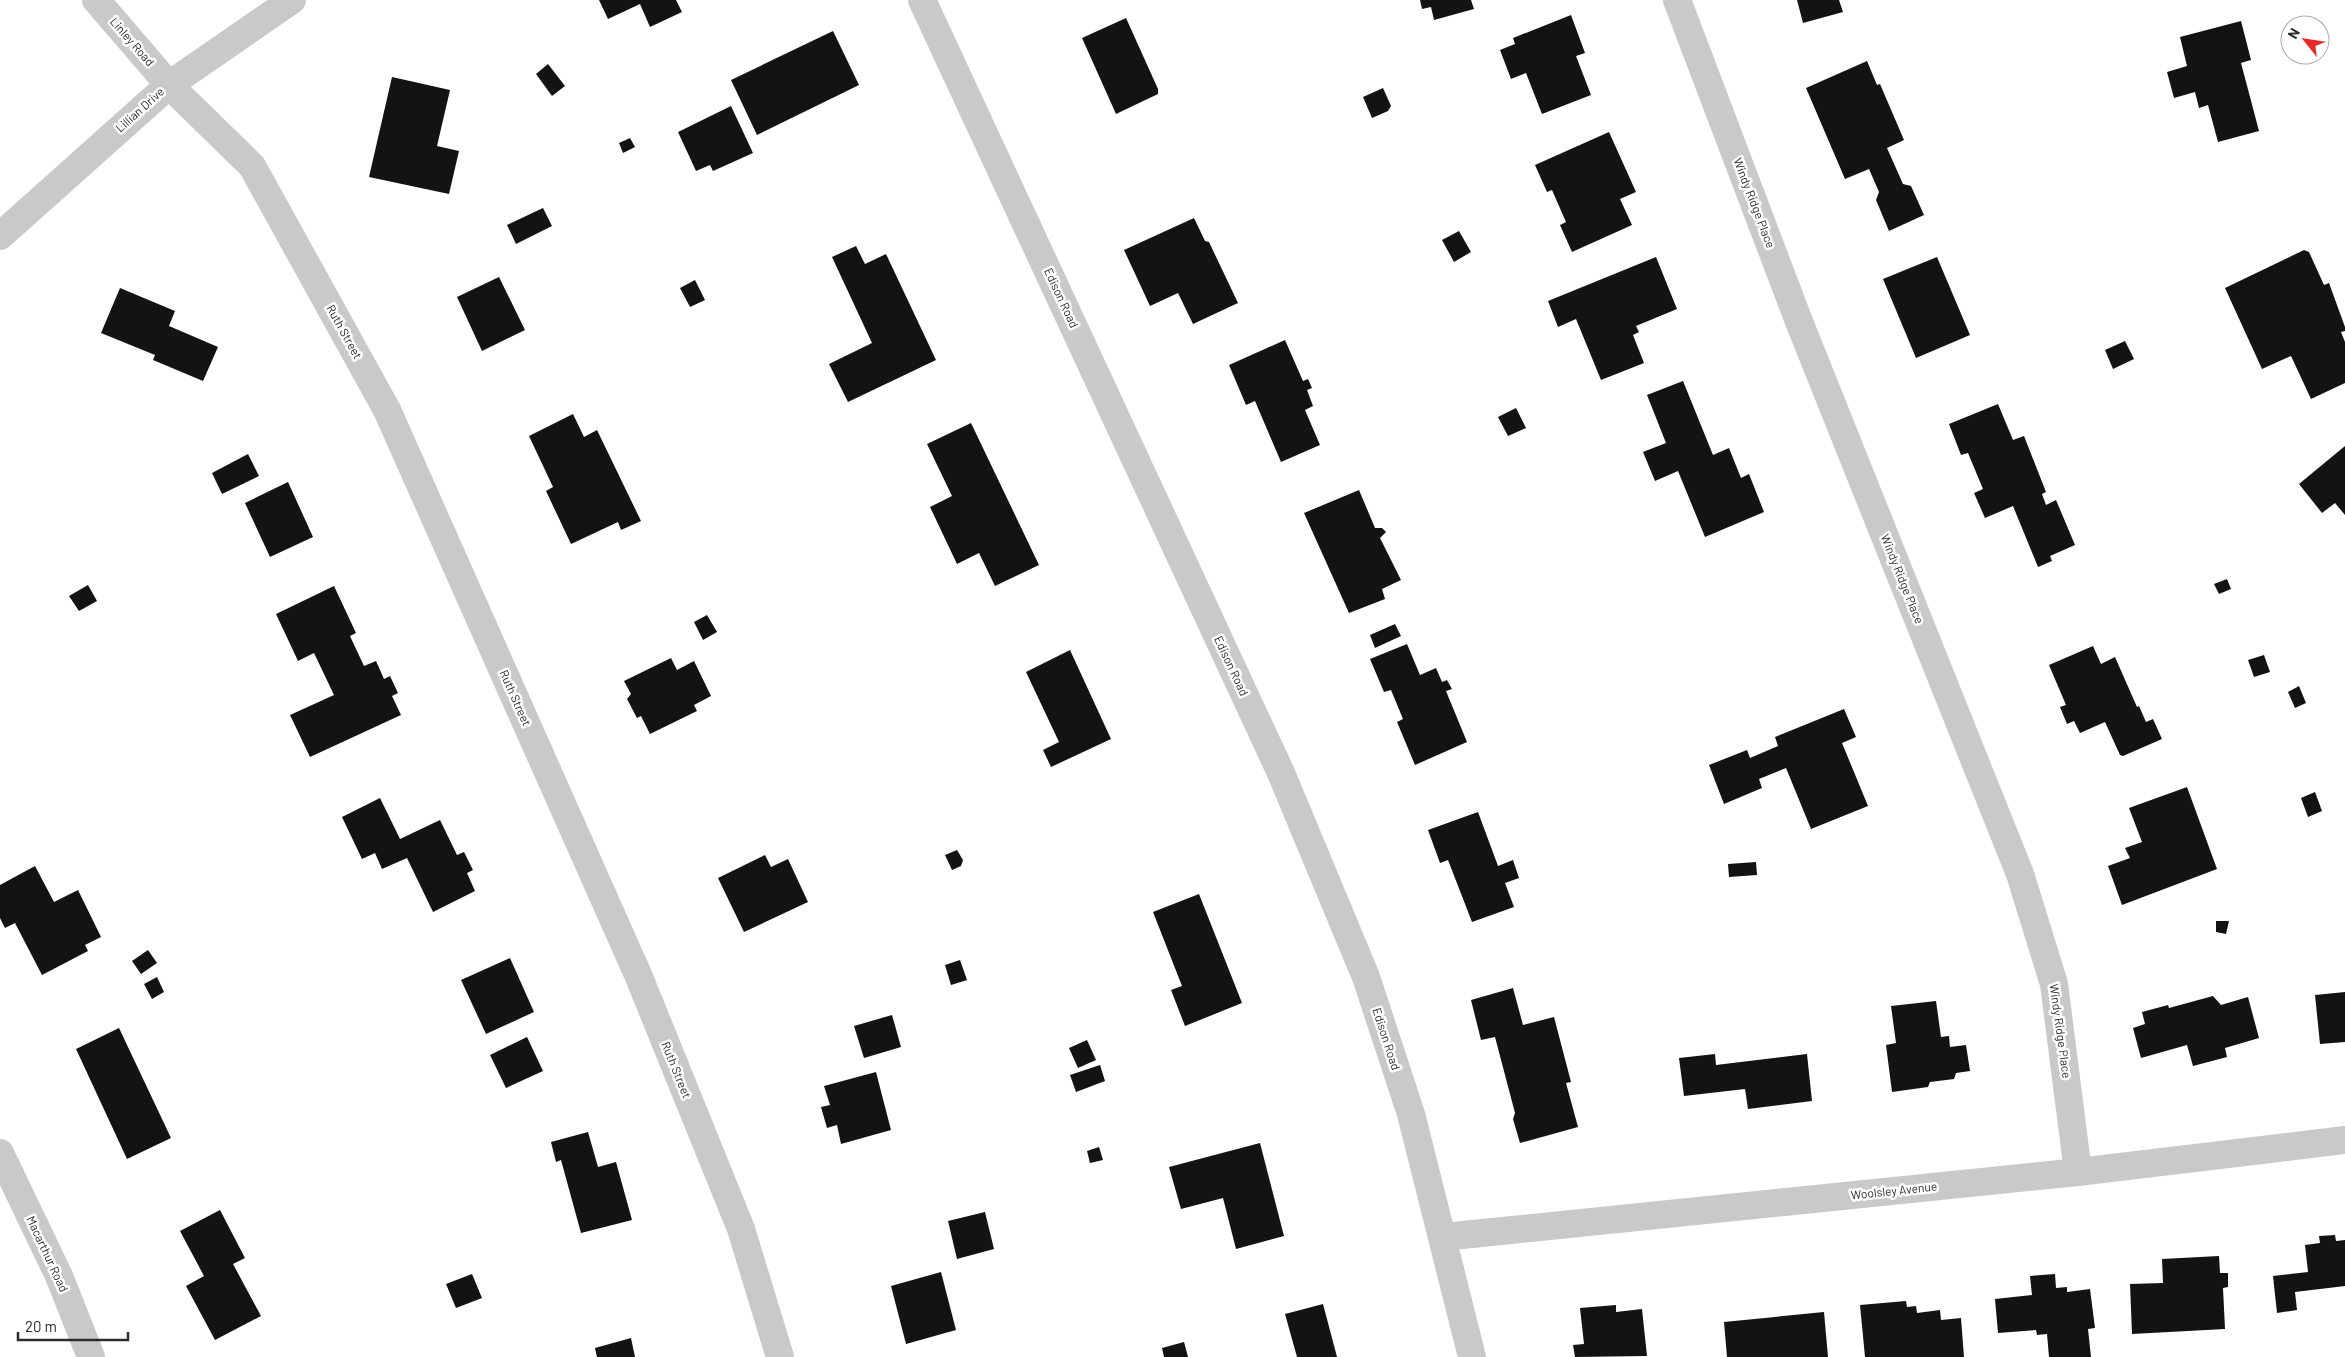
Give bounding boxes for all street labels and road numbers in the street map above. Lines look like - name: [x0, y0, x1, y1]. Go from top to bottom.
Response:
- street label: Linley Road: [108, 14, 158, 69]
- street label: Lillian Drive: [112, 84, 166, 135]
- street label: Windy Ridge Place: [1731, 156, 1779, 250]
- street label: Edison Road: [1042, 265, 1082, 330]
- street label: Ruth Street: [324, 302, 365, 361]
- street label: Windy Ridge Place: [1879, 532, 1927, 625]
- street label: Edison Road: [1212, 633, 1252, 698]
- street label: Ruth Street: [497, 667, 534, 728]
- street label: Windy Ridge Place: [2047, 983, 2075, 1079]
- street label: Edison Road: [1370, 1006, 1404, 1072]
- street label: Ruth Street: [659, 1039, 695, 1100]
- street label: Woolsley Avenue: [1850, 1179, 1938, 1201]
- street label: Macarthur Road: [24, 1213, 72, 1294]

